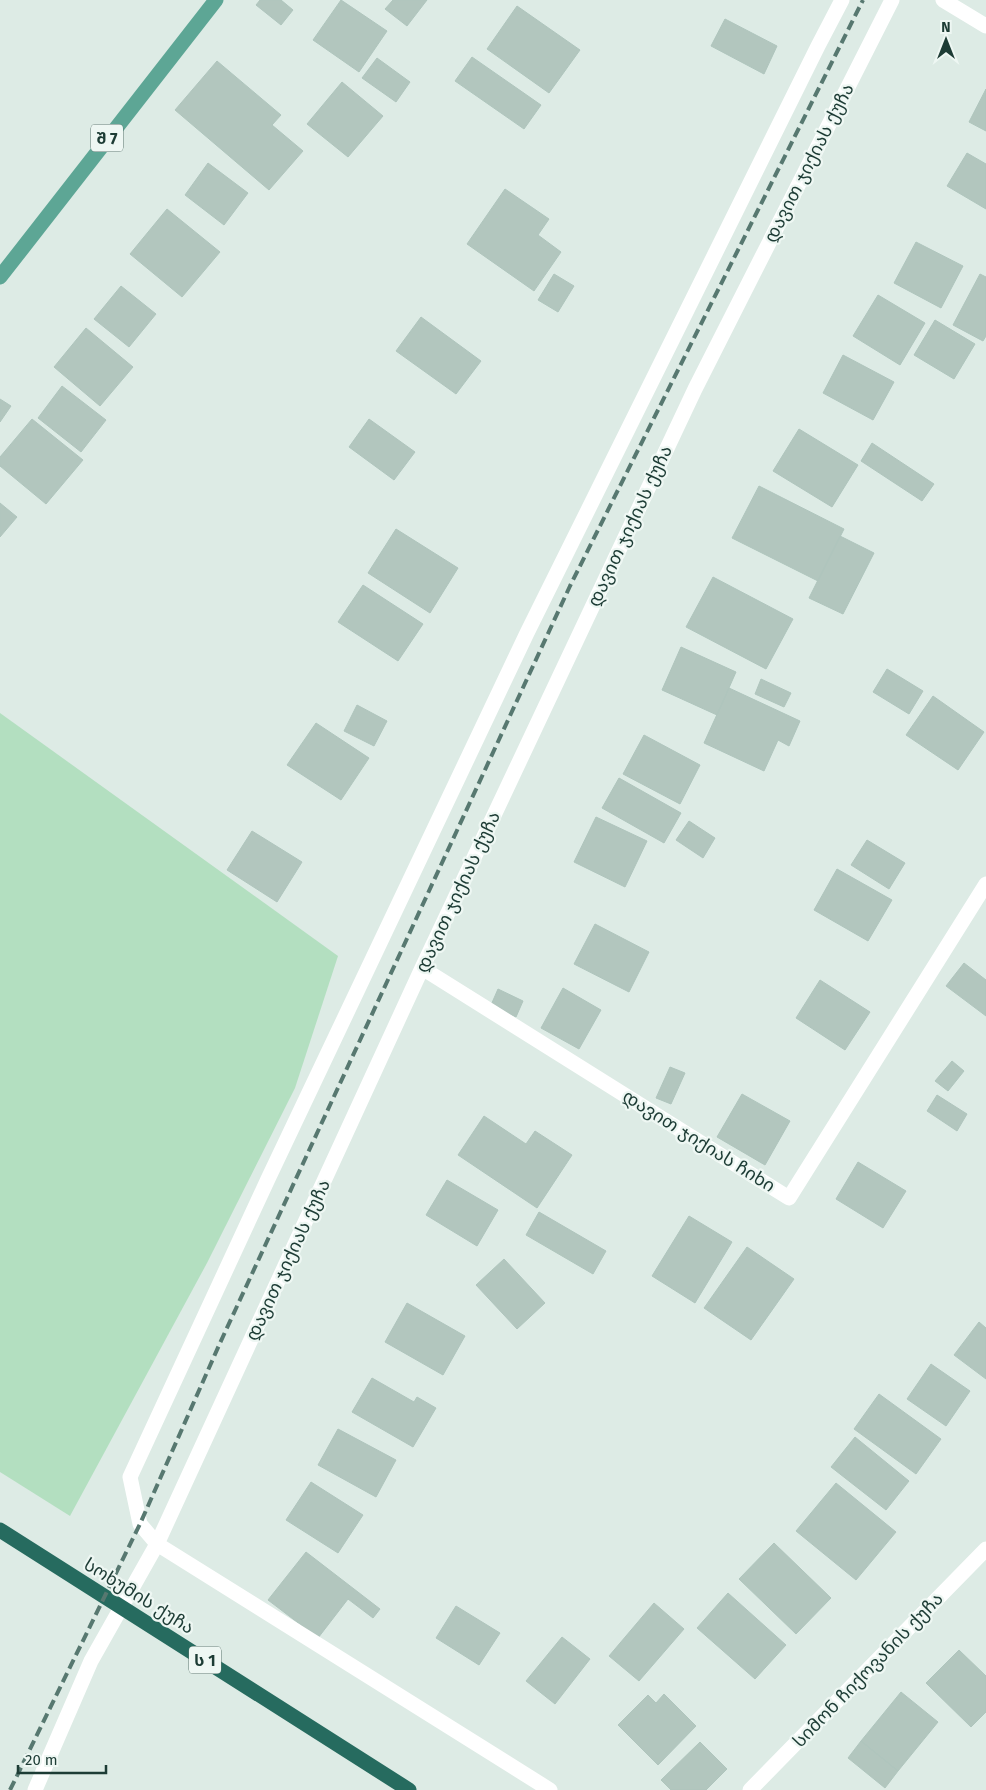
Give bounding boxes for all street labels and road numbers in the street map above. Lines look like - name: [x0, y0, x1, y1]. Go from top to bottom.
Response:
- street label: დავით ჯიქიას ქუჩა: [759, 80, 859, 246]
- road number: შ 7: [91, 125, 123, 152]
- street label: დავით ჯიქიას ქუჩა: [583, 442, 677, 610]
- street label: დავით ჯიქიას ქუჩა: [411, 808, 505, 976]
- street label: დავით ჯიქიას ჩიხი: [619, 1085, 779, 1197]
- street label: დავით ჯიქიას ქუჩა: [241, 1176, 335, 1344]
- street label: სოხუმის ქუჩა: [80, 1553, 198, 1639]
- street label: სიმონ ჩიქოვანის ქუჩა: [788, 1588, 948, 1752]
- road number: ს 1: [189, 1646, 221, 1674]

